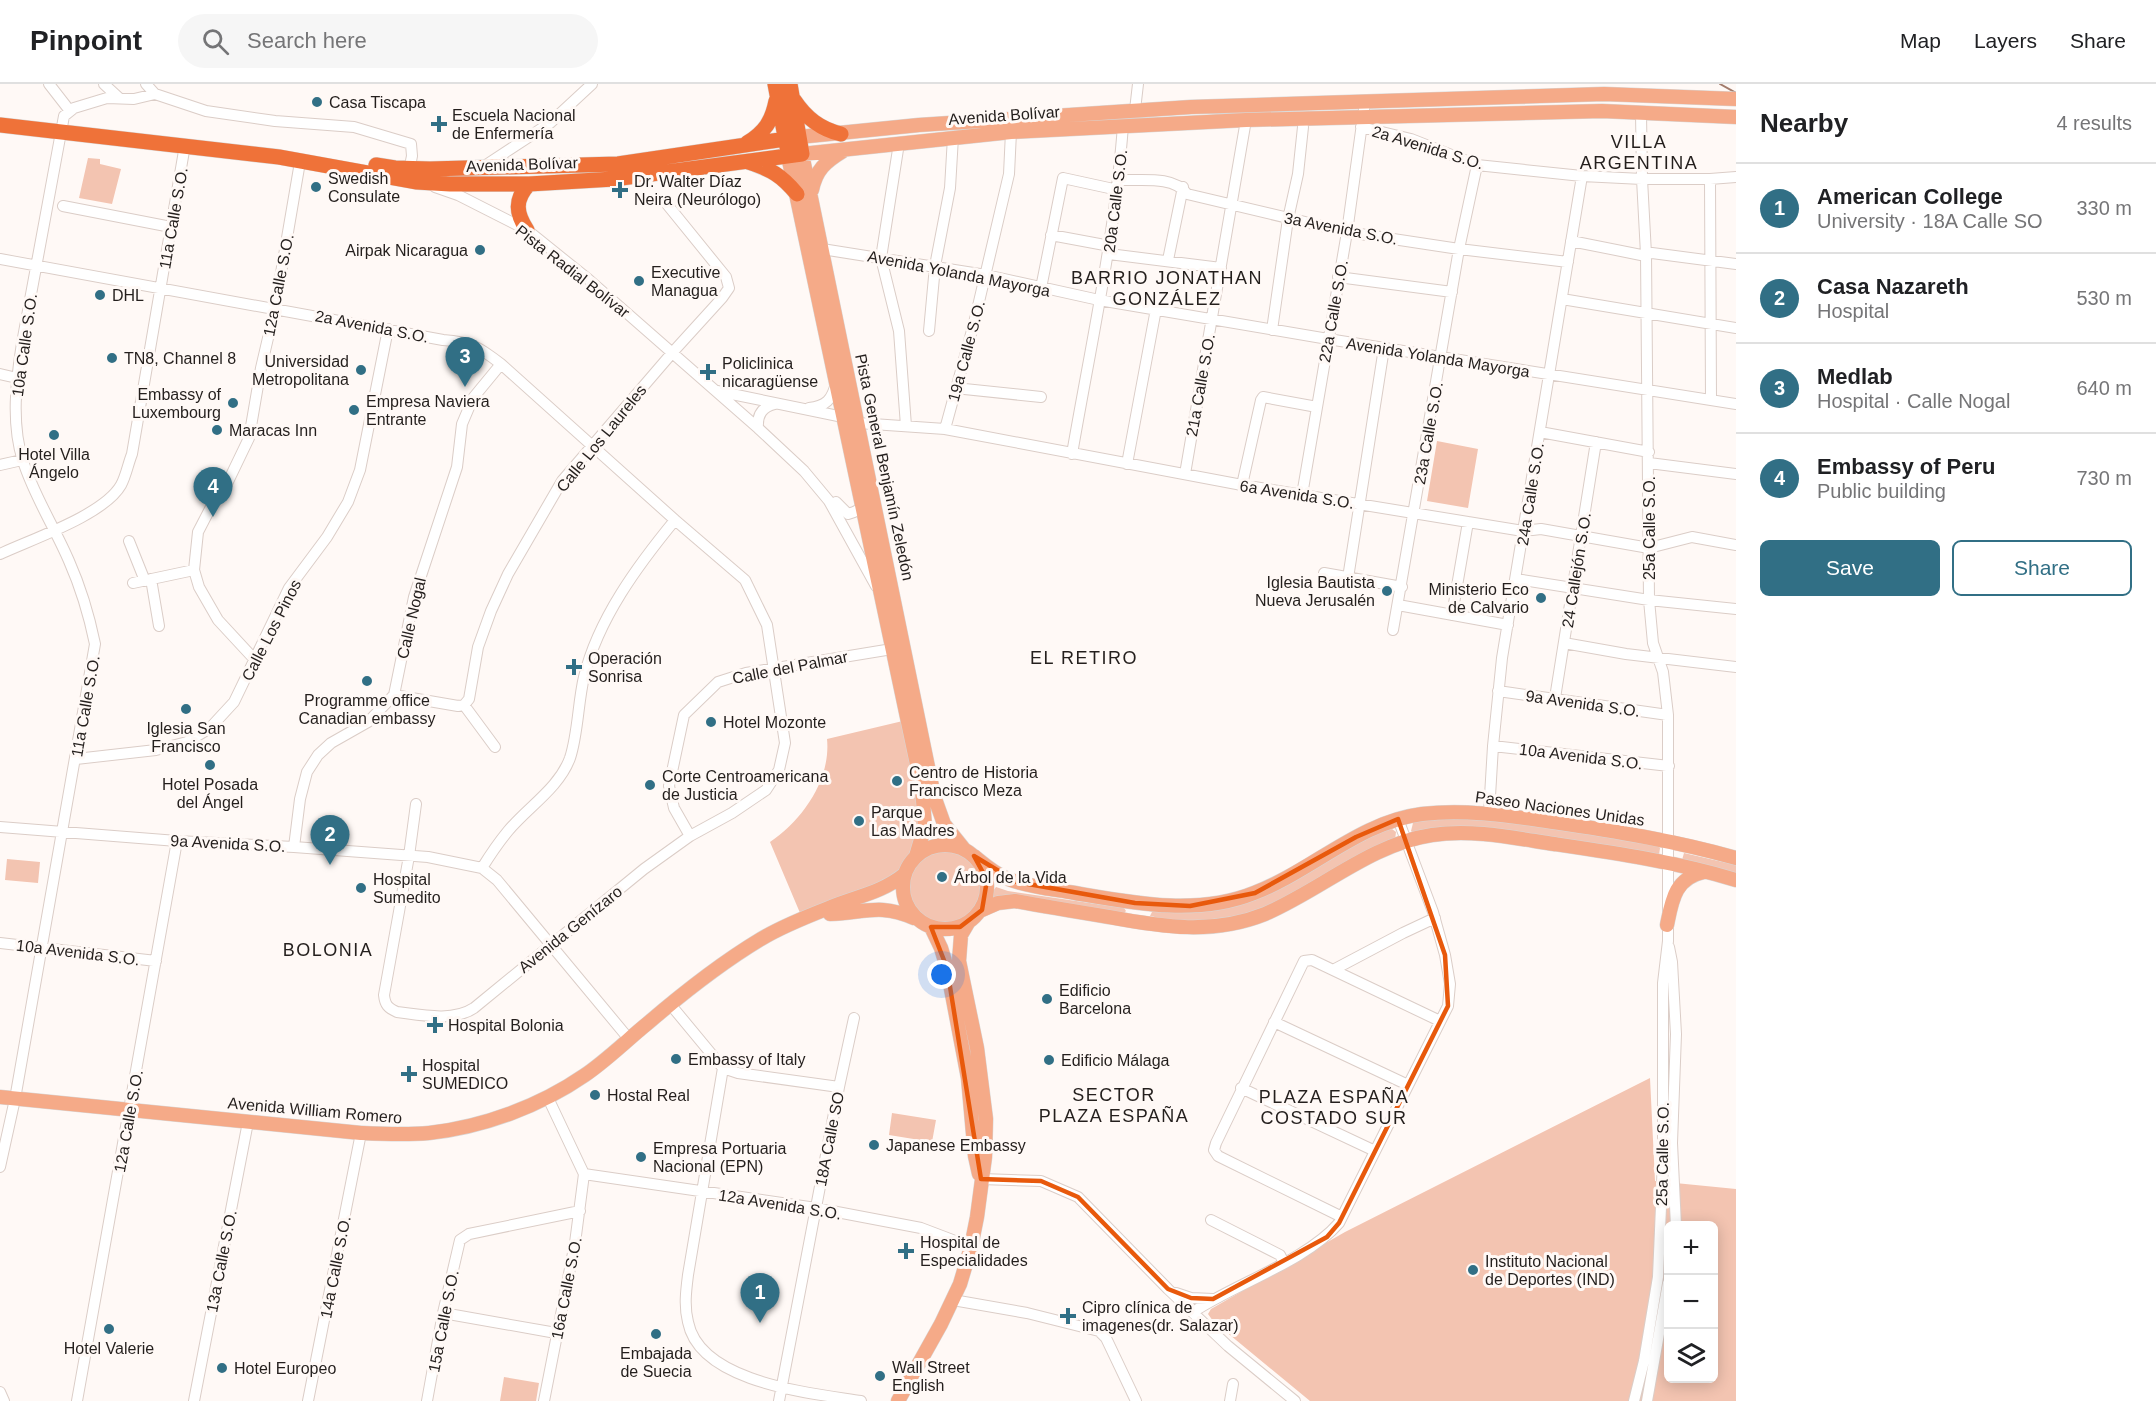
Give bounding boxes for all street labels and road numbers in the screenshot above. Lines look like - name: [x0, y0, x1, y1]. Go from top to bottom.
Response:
- street label: Avenida Bolívar: [948, 103, 1061, 128]
- street label: 2a Avenida S.O.: [1370, 122, 1485, 172]
- street label: 20a Calle S.O.: [1101, 148, 1130, 254]
- street label: Avenida Bolívar: [466, 154, 579, 175]
- street label: 11a Calle S.O.: [156, 166, 191, 270]
- street label: 3a Avenida S.O.: [1283, 209, 1399, 248]
- street label: Pista Radial Bolívar: [512, 222, 633, 321]
- street label: 12a Calle S.O.: [260, 232, 297, 338]
- street label: Avenida Yolanda Mayorga: [866, 247, 1052, 300]
- street label: 22a Calle S.O.: [1316, 258, 1351, 364]
- street label: 10a Calle S.O.: [9, 292, 40, 398]
- street label: 19a Calle S.O.: [945, 299, 988, 404]
- street label: 2a Avenida S.O.: [314, 307, 430, 346]
- street label: 21a Calle S.O.: [1183, 332, 1218, 438]
- street label: Avenida Yolanda Mayorga: [1345, 335, 1531, 380]
- street label: Pista General Benjamín Zeledón: [852, 352, 917, 582]
- street label: 23a Calle S.O.: [1411, 380, 1446, 486]
- street label: Calle Los Laureles: [553, 381, 650, 495]
- street label: 24a Calle S.O.: [1514, 441, 1547, 547]
- street label: 25a Calle S.O.: [1641, 476, 1658, 580]
- street label: 6a Avenida S.O.: [1239, 477, 1355, 512]
- street label: 24 Callejón S.O.: [1559, 511, 1594, 629]
- street label: Calle Nogal: [394, 576, 429, 660]
- street label: Calle Los Pinos: [239, 577, 304, 684]
- street label: Calle del Palmar: [731, 648, 850, 687]
- street label: 11a Calle S.O.: [68, 654, 103, 758]
- street label: 9a Avenida S.O.: [1525, 687, 1641, 720]
- street label: 10a Avenida S.O.: [1518, 740, 1644, 773]
- street label: Paseo Naciones Unidas: [1474, 788, 1646, 829]
- street label: 9a Avenida S.O.: [170, 832, 286, 855]
- street label: Avenida Genízaro: [515, 883, 625, 976]
- street label: 10a Avenida S.O.: [15, 936, 141, 969]
- street label: 12a Calle S.O.: [111, 1068, 146, 1174]
- street label: 18A Calle SO: [812, 1090, 847, 1188]
- street label: Avenida William Romero: [227, 1094, 403, 1127]
- street label: 25a Calle S.O.: [1653, 1102, 1672, 1206]
- street label: 12a Avenida S.O.: [717, 1186, 843, 1223]
- street label: 13a Calle S.O.: [203, 1208, 240, 1314]
- street label: 14a Calle S.O.: [317, 1214, 354, 1320]
- street label: 16a Calle S.O.: [548, 1235, 585, 1341]
- street label: 15a Calle S.O.: [425, 1268, 462, 1374]

